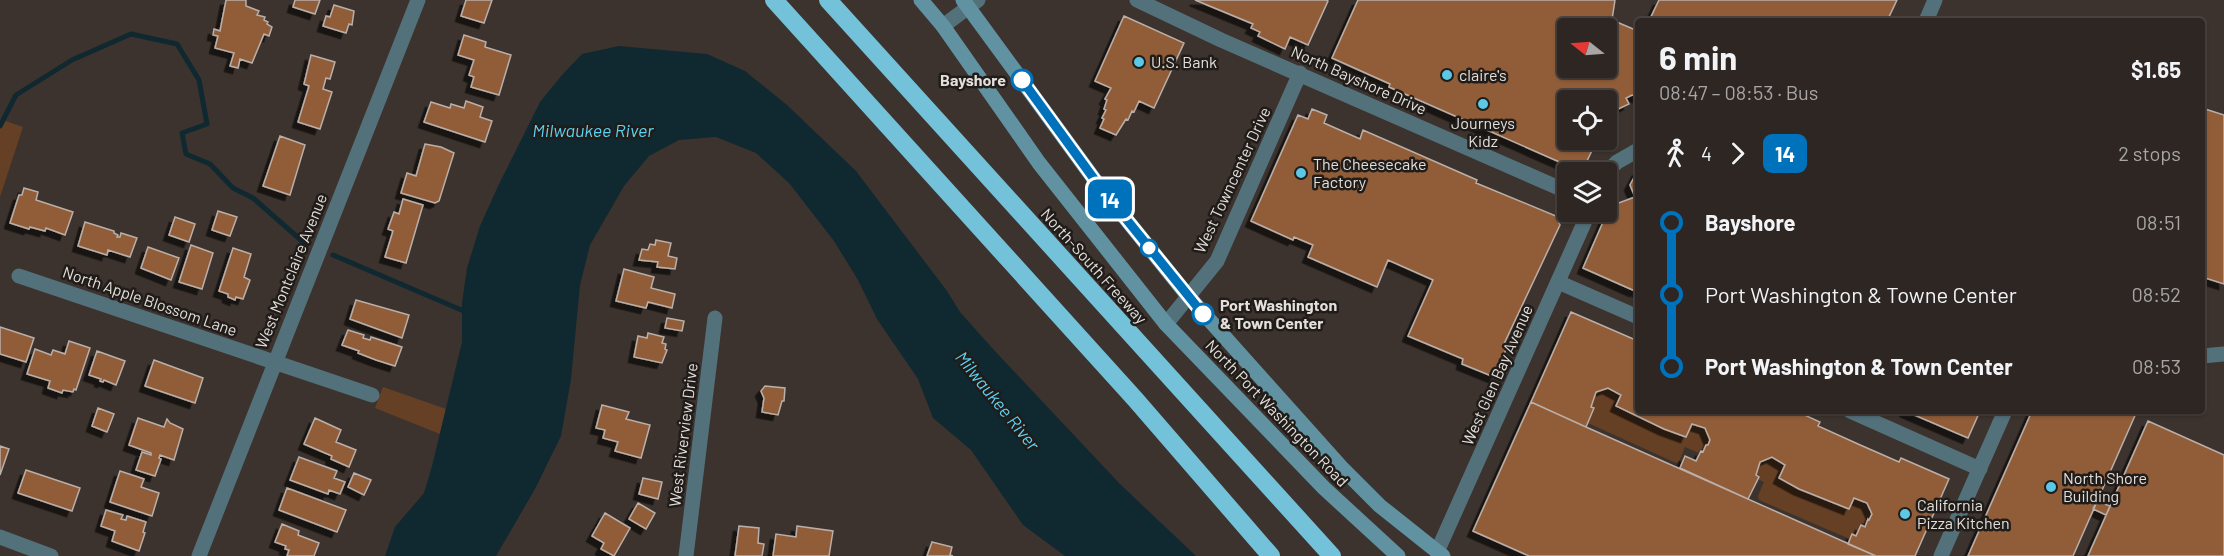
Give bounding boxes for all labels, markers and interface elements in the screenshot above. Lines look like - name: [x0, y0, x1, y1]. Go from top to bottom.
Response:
- north arrow: [1557, 18, 1617, 78]
- map controls: [1557, 18, 1617, 222]
- text: 6 min: [1659, 37, 1737, 77]
- street label: North Bayshore Drive: [1289, 41, 1430, 118]
- place label: U.S. Bank: [1151, 52, 1217, 71]
- marker: U.S. Bank: [1132, 55, 1146, 69]
- text: $1.65: [2131, 56, 2181, 82]
- place label: claire's: [1459, 65, 1507, 84]
- marker: claire's: [1440, 68, 1454, 82]
- marker: Bayshore: [1011, 69, 1033, 91]
- place label: Bayshore: [940, 70, 1006, 89]
- text: 08:47 – 08:53 · Bus: [1659, 80, 1818, 104]
- button: locate: [1557, 90, 1617, 150]
- marker: Journeys Kidz: [1476, 97, 1490, 111]
- street label: West Towncenter Drive: [1189, 104, 1274, 256]
- place label: Journeys Kidz: [1451, 113, 1515, 150]
- water label: Milwaukee River: [532, 119, 654, 141]
- icon: walk: [1659, 137, 1692, 170]
- icon: forward: [1721, 137, 1754, 170]
- text: 4: [1701, 141, 1712, 165]
- text: 14: [1775, 141, 1795, 166]
- text: 2 stops: [2118, 141, 2181, 165]
- place label: The Cheesecake Factory: [1313, 154, 1426, 191]
- button: layers: [1557, 162, 1617, 222]
- marker: The Cheesecake Factory: [1294, 166, 1308, 180]
- line badge: 14: [1083, 180, 1137, 218]
- text: 14: [1100, 187, 1120, 212]
- street label: West Montclaire Avenue: [251, 191, 330, 351]
- street label: North-South Freeway: [1038, 204, 1152, 328]
- text: Bayshore: [1705, 209, 1796, 235]
- text: 08:51: [2136, 210, 2181, 234]
- unlabelled marker: [1140, 239, 1158, 257]
- street label: North Apple Blossom Lane: [61, 262, 240, 339]
- text: Port Washington & Towne Center: [1705, 281, 2017, 307]
- text: 08:52: [2132, 282, 2181, 306]
- place label: Port Washington & Town Center: [1220, 295, 1337, 332]
- street label: West Glen Bay Avenue: [1457, 302, 1536, 448]
- marker: Port Washington & Town Center: [1192, 303, 1214, 325]
- street label: North Port Washington Road: [1202, 335, 1353, 490]
- water label: Milwaukee River: [951, 346, 1045, 455]
- text: Port Washington & Town Center: [1705, 353, 2013, 379]
- text: 08:53: [2132, 354, 2181, 378]
- street label: West Riverview Drive: [664, 362, 701, 508]
- place label: North Shore Building: [2063, 468, 2147, 505]
- marker: North Shore Building: [2044, 480, 2058, 494]
- place label: California Pizza Kitchen: [1917, 495, 2010, 532]
- marker: California Pizza Kitchen: [1898, 507, 1912, 521]

